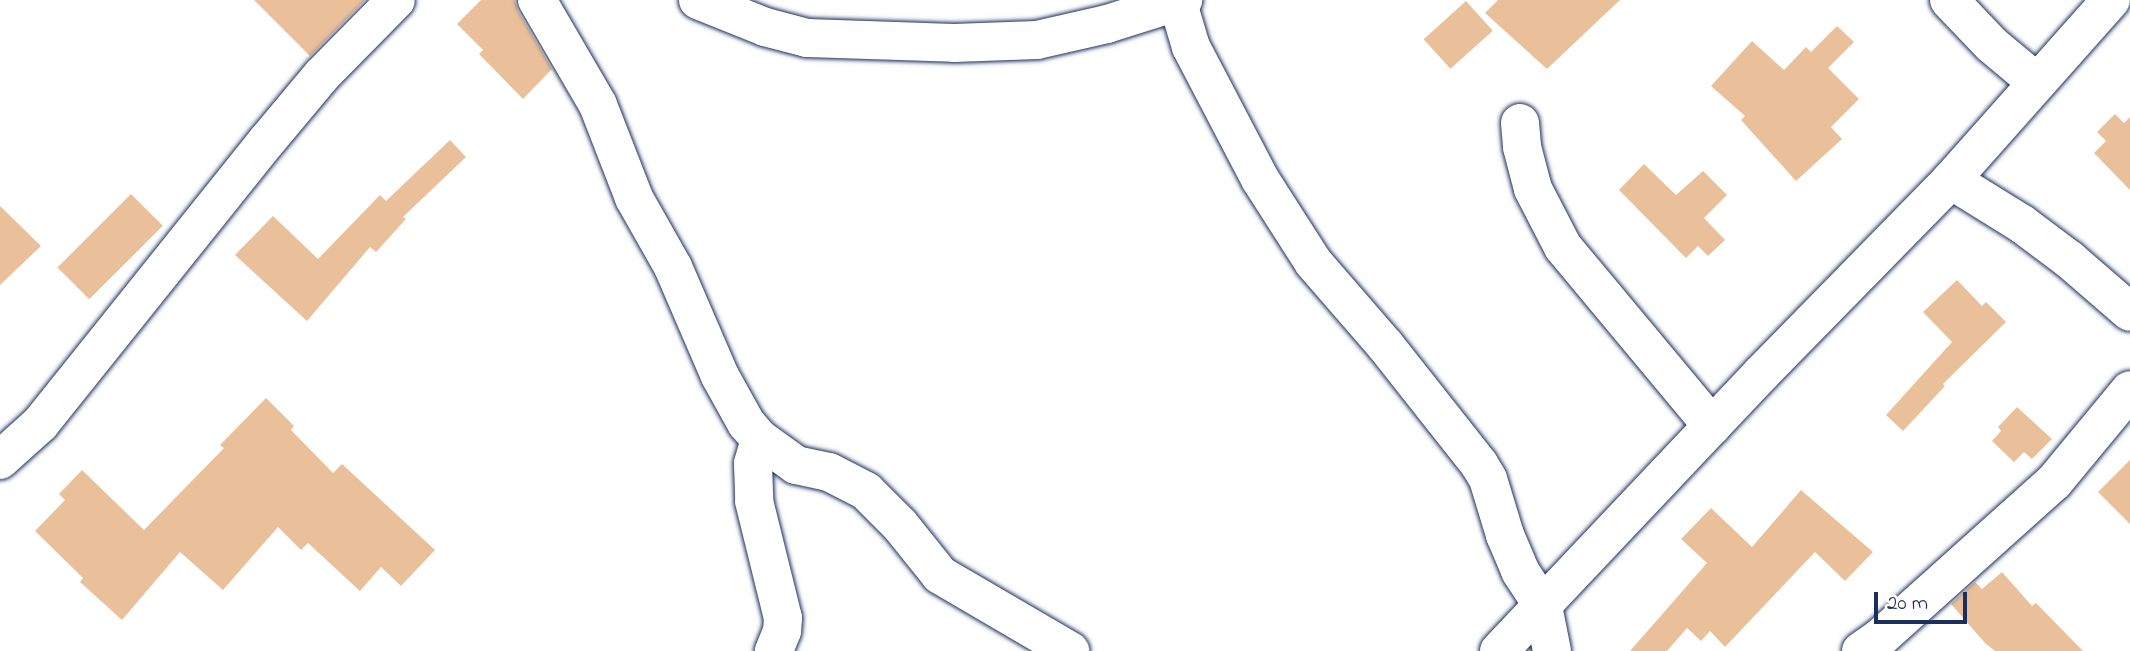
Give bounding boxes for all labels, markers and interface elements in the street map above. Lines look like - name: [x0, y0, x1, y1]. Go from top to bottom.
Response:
- scale bar: [1878, 578, 1971, 622]
- text: 20 m: [1887, 589, 1928, 619]

